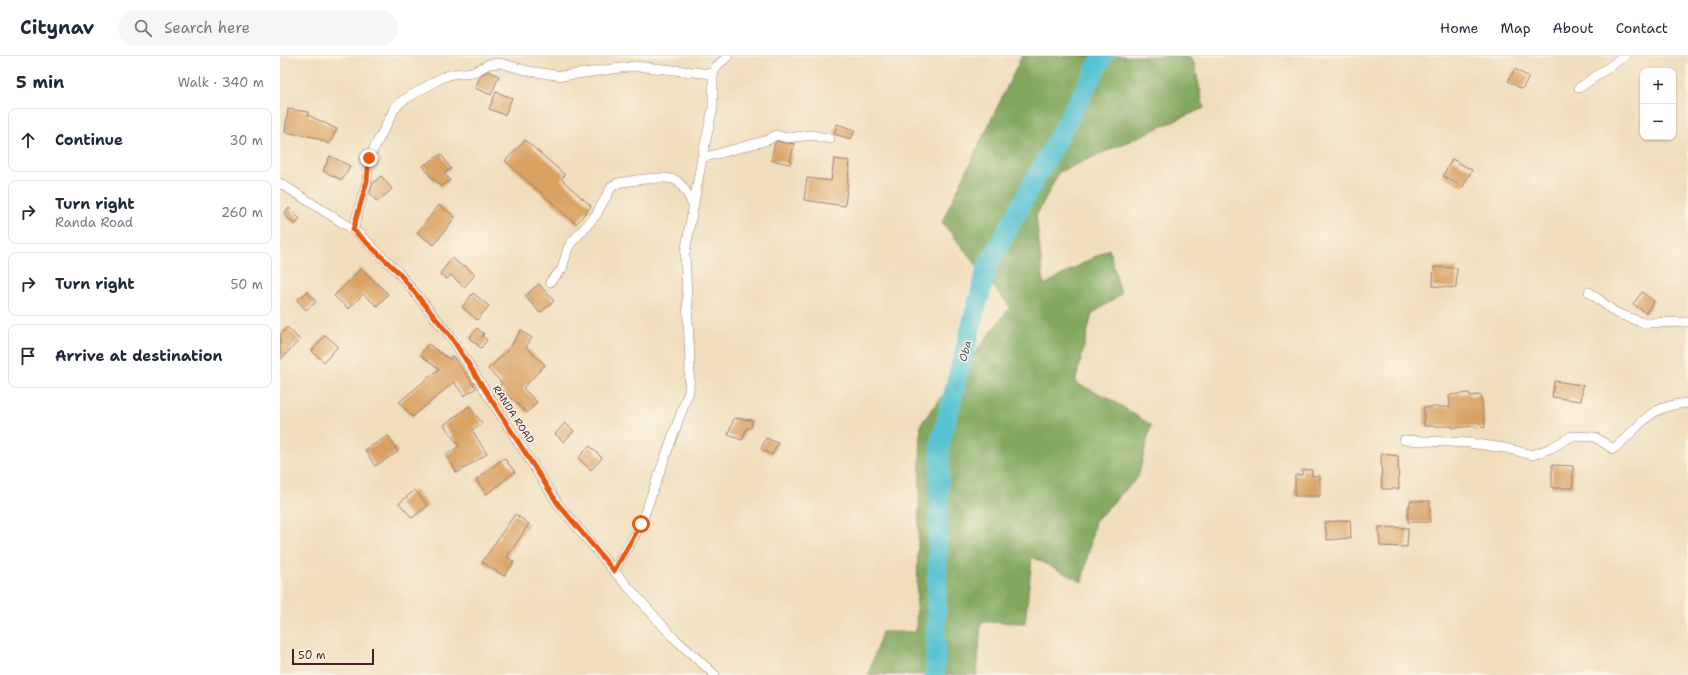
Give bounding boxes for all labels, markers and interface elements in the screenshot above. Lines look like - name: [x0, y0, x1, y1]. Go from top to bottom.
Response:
- search box: [118, 10, 398, 46]
- text: Citynav: [20, 15, 94, 40]
- icon: search: [132, 17, 154, 39]
- text: Search here: [164, 18, 250, 38]
- text: Home: [1440, 19, 1479, 37]
- text: Map: [1501, 19, 1531, 37]
- text: About: [1553, 19, 1594, 37]
- text: Contact: [1616, 19, 1668, 37]
- map controls: [1640, 68, 1676, 140]
- button: +: [1640, 68, 1676, 104]
- text: 5 min: [16, 71, 64, 93]
- text: Walk · 340 m: [178, 74, 264, 91]
- button: −: [1640, 104, 1676, 140]
- icon: ahead: [17, 129, 39, 151]
- text: Continue: [55, 130, 123, 150]
- text: 30 m: [229, 132, 263, 149]
- route end: [360, 149, 378, 167]
- text: Turn right: [55, 194, 135, 214]
- icon: right: [17, 201, 39, 223]
- text: 260 m: [221, 204, 263, 221]
- text: Randa Road: [55, 214, 133, 231]
- icon: right: [17, 273, 39, 295]
- text: Turn right: [55, 274, 135, 294]
- text: 50 m: [230, 276, 263, 293]
- water label: Oba: [955, 339, 976, 363]
- icon: arrive: [17, 345, 39, 367]
- text: Arrive at destination: [55, 346, 223, 366]
- street label: RANDA ROAD: [490, 383, 537, 446]
- route start: [632, 515, 650, 533]
- scale bar: [292, 647, 374, 666]
- text: 50 m: [298, 648, 326, 663]

